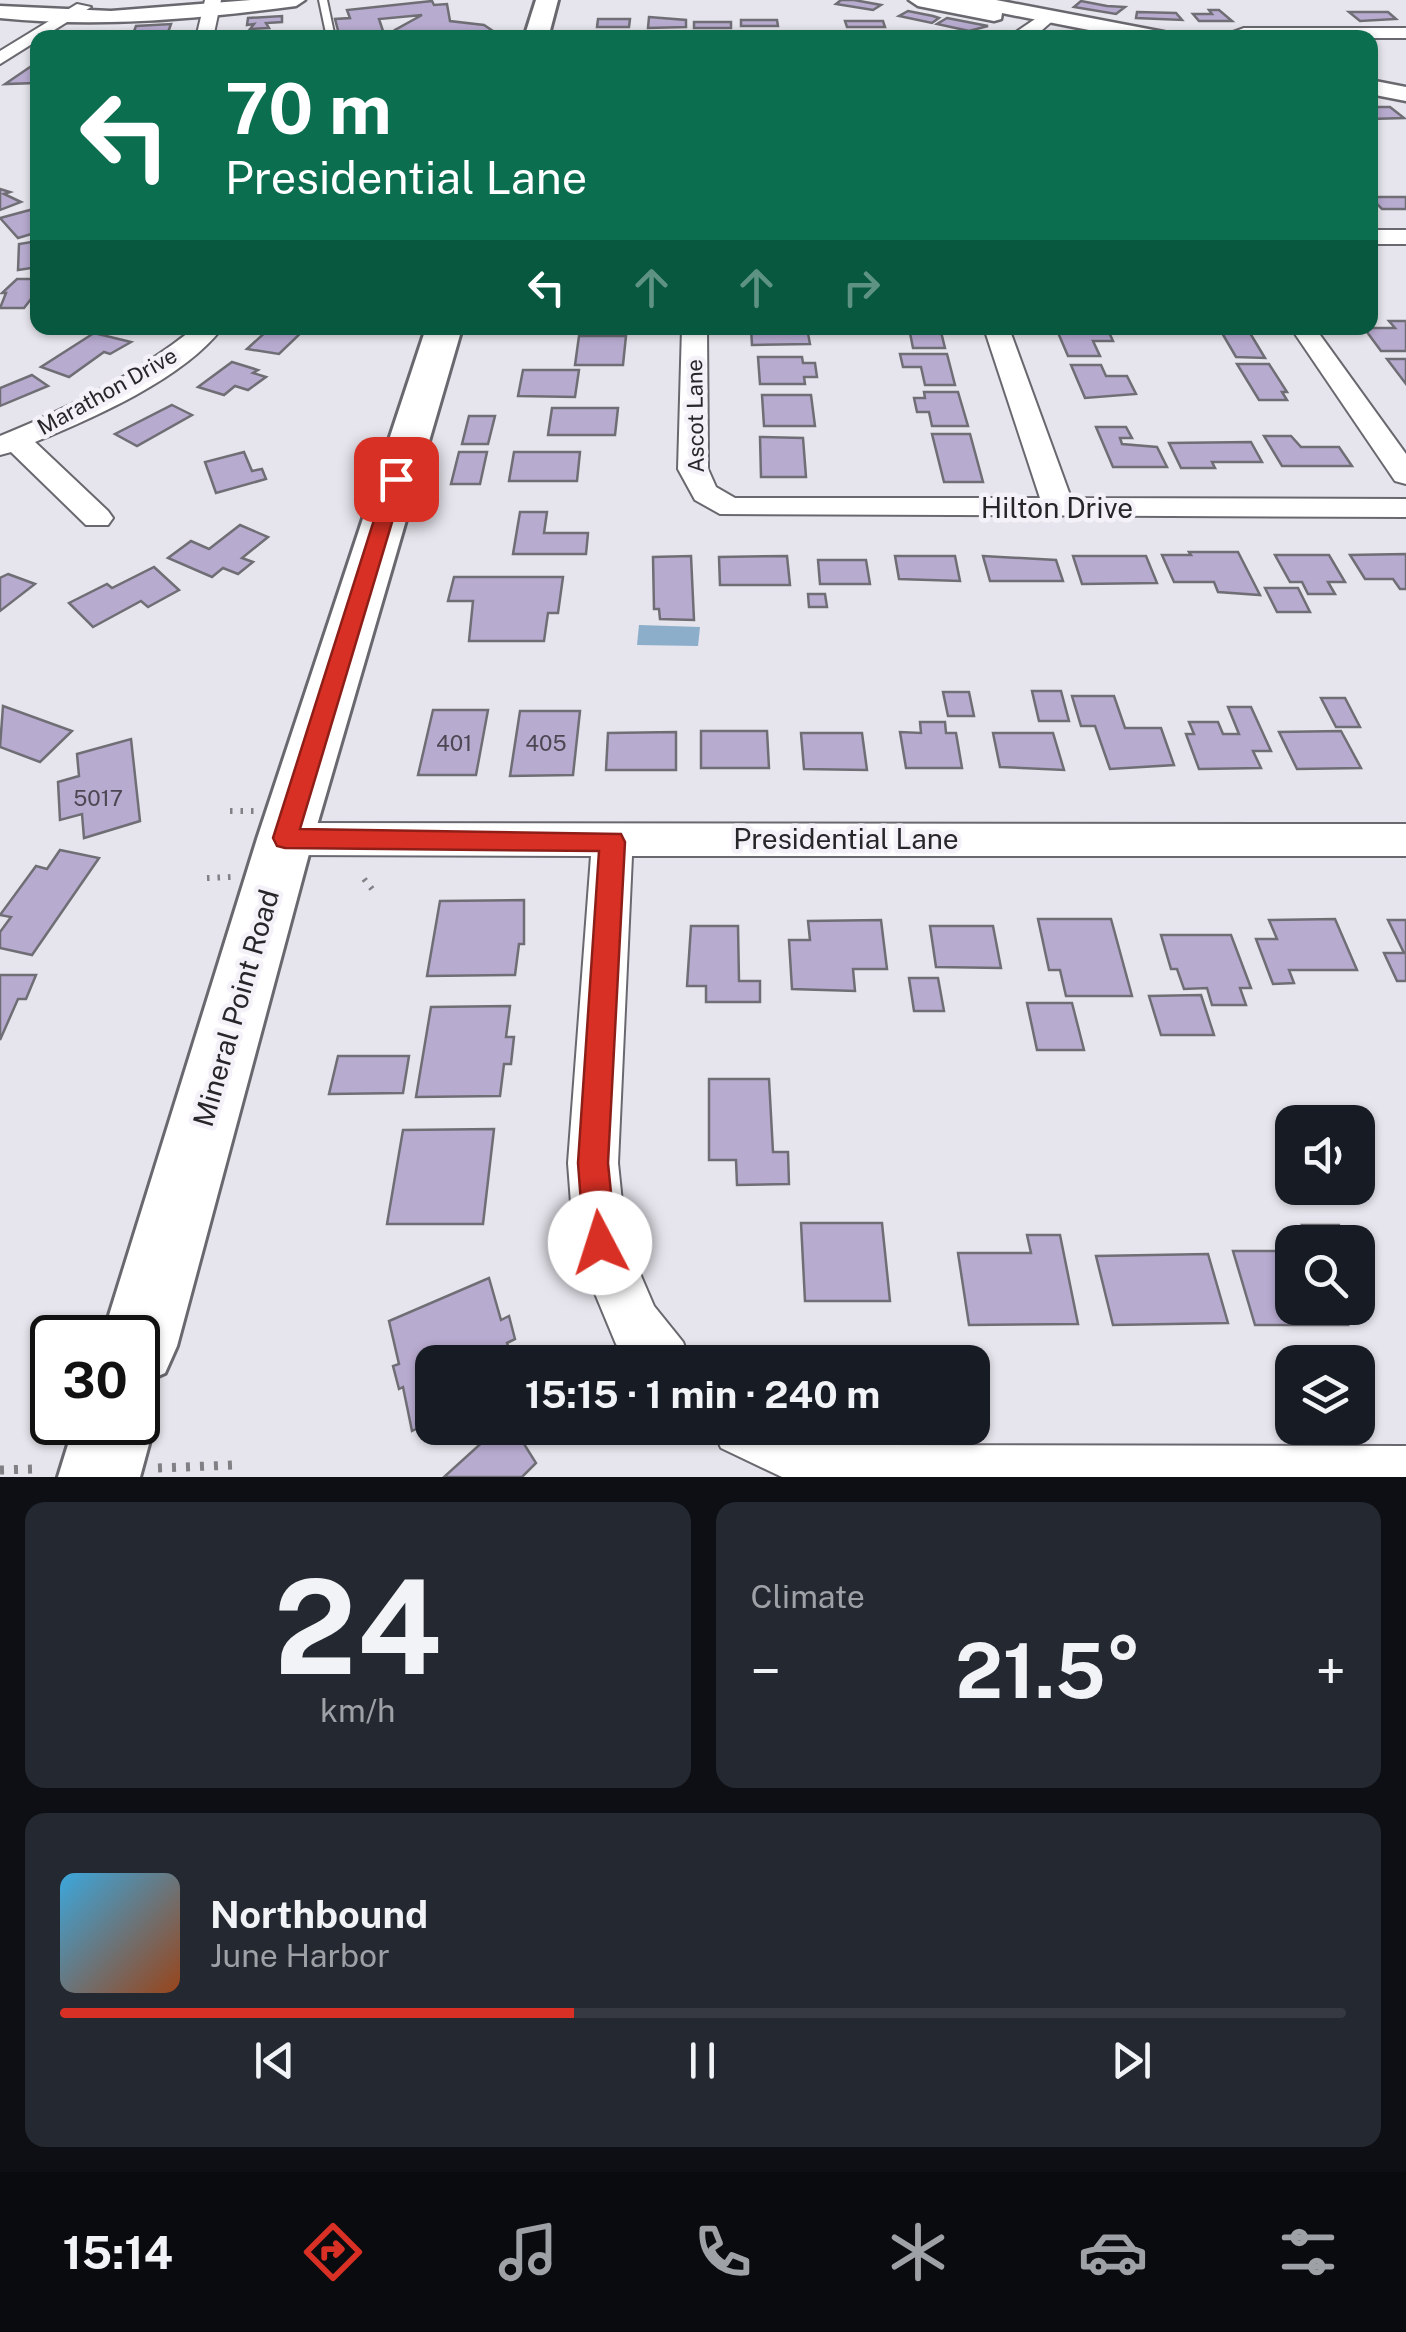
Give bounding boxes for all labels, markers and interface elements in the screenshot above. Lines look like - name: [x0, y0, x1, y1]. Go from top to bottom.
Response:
- text: 70 m: [225, 67, 392, 150]
- icon: left: [60, 70, 190, 200]
- text: Presidential Lane: [225, 151, 587, 204]
- icon: left: [519, 260, 574, 315]
- icon: ahead: [624, 260, 679, 315]
- icon: ahead: [729, 260, 784, 315]
- icon: right: [834, 260, 889, 315]
- street label: Marathon Drive: [33, 342, 181, 440]
- street label: Ascot Lane: [681, 359, 709, 473]
- pin: [354, 437, 439, 522]
- icon: arrive: [369, 452, 424, 507]
- street label: Hilton Drive: [981, 491, 1133, 524]
- house number: 401: [436, 730, 472, 756]
- house number: 405: [525, 730, 567, 756]
- house number: 5017: [73, 785, 123, 811]
- street label: Presidential Lane: [733, 822, 959, 855]
- street label: Mineral Point Road: [186, 885, 285, 1130]
- map controls: [1275, 1105, 1375, 1445]
- button: sound: [1275, 1105, 1375, 1205]
- position arrow: [548, 1191, 652, 1295]
- button: search: [1275, 1225, 1375, 1325]
- speed limit sign: 30: [30, 1315, 160, 1445]
- button: layers: [1275, 1345, 1375, 1445]
- text: 15:15 · 1 min · 240 m: [525, 1372, 880, 1417]
- text: 24: [274, 1551, 442, 1703]
- text: Climate: [751, 1578, 865, 1615]
- text: 21.5°: [955, 1627, 1141, 1715]
- text: −: [751, 1639, 781, 1703]
- text: +: [1316, 1639, 1346, 1703]
- text: km/h: [320, 1692, 395, 1729]
- text: Northbound: [210, 1892, 428, 1937]
- text: June Harbor: [210, 1937, 390, 1974]
- icon: previous: [247, 2033, 302, 2088]
- icon: pause: [675, 2033, 730, 2088]
- icon: next: [1104, 2033, 1159, 2088]
- icon: directions: [298, 2217, 368, 2287]
- icon: music: [493, 2217, 563, 2287]
- icon: phone: [688, 2217, 758, 2287]
- icon: climate: [883, 2217, 953, 2287]
- icon: car: [1078, 2217, 1148, 2287]
- icon: filters: [1273, 2217, 1343, 2287]
- text: 15:14: [63, 2226, 173, 2279]

